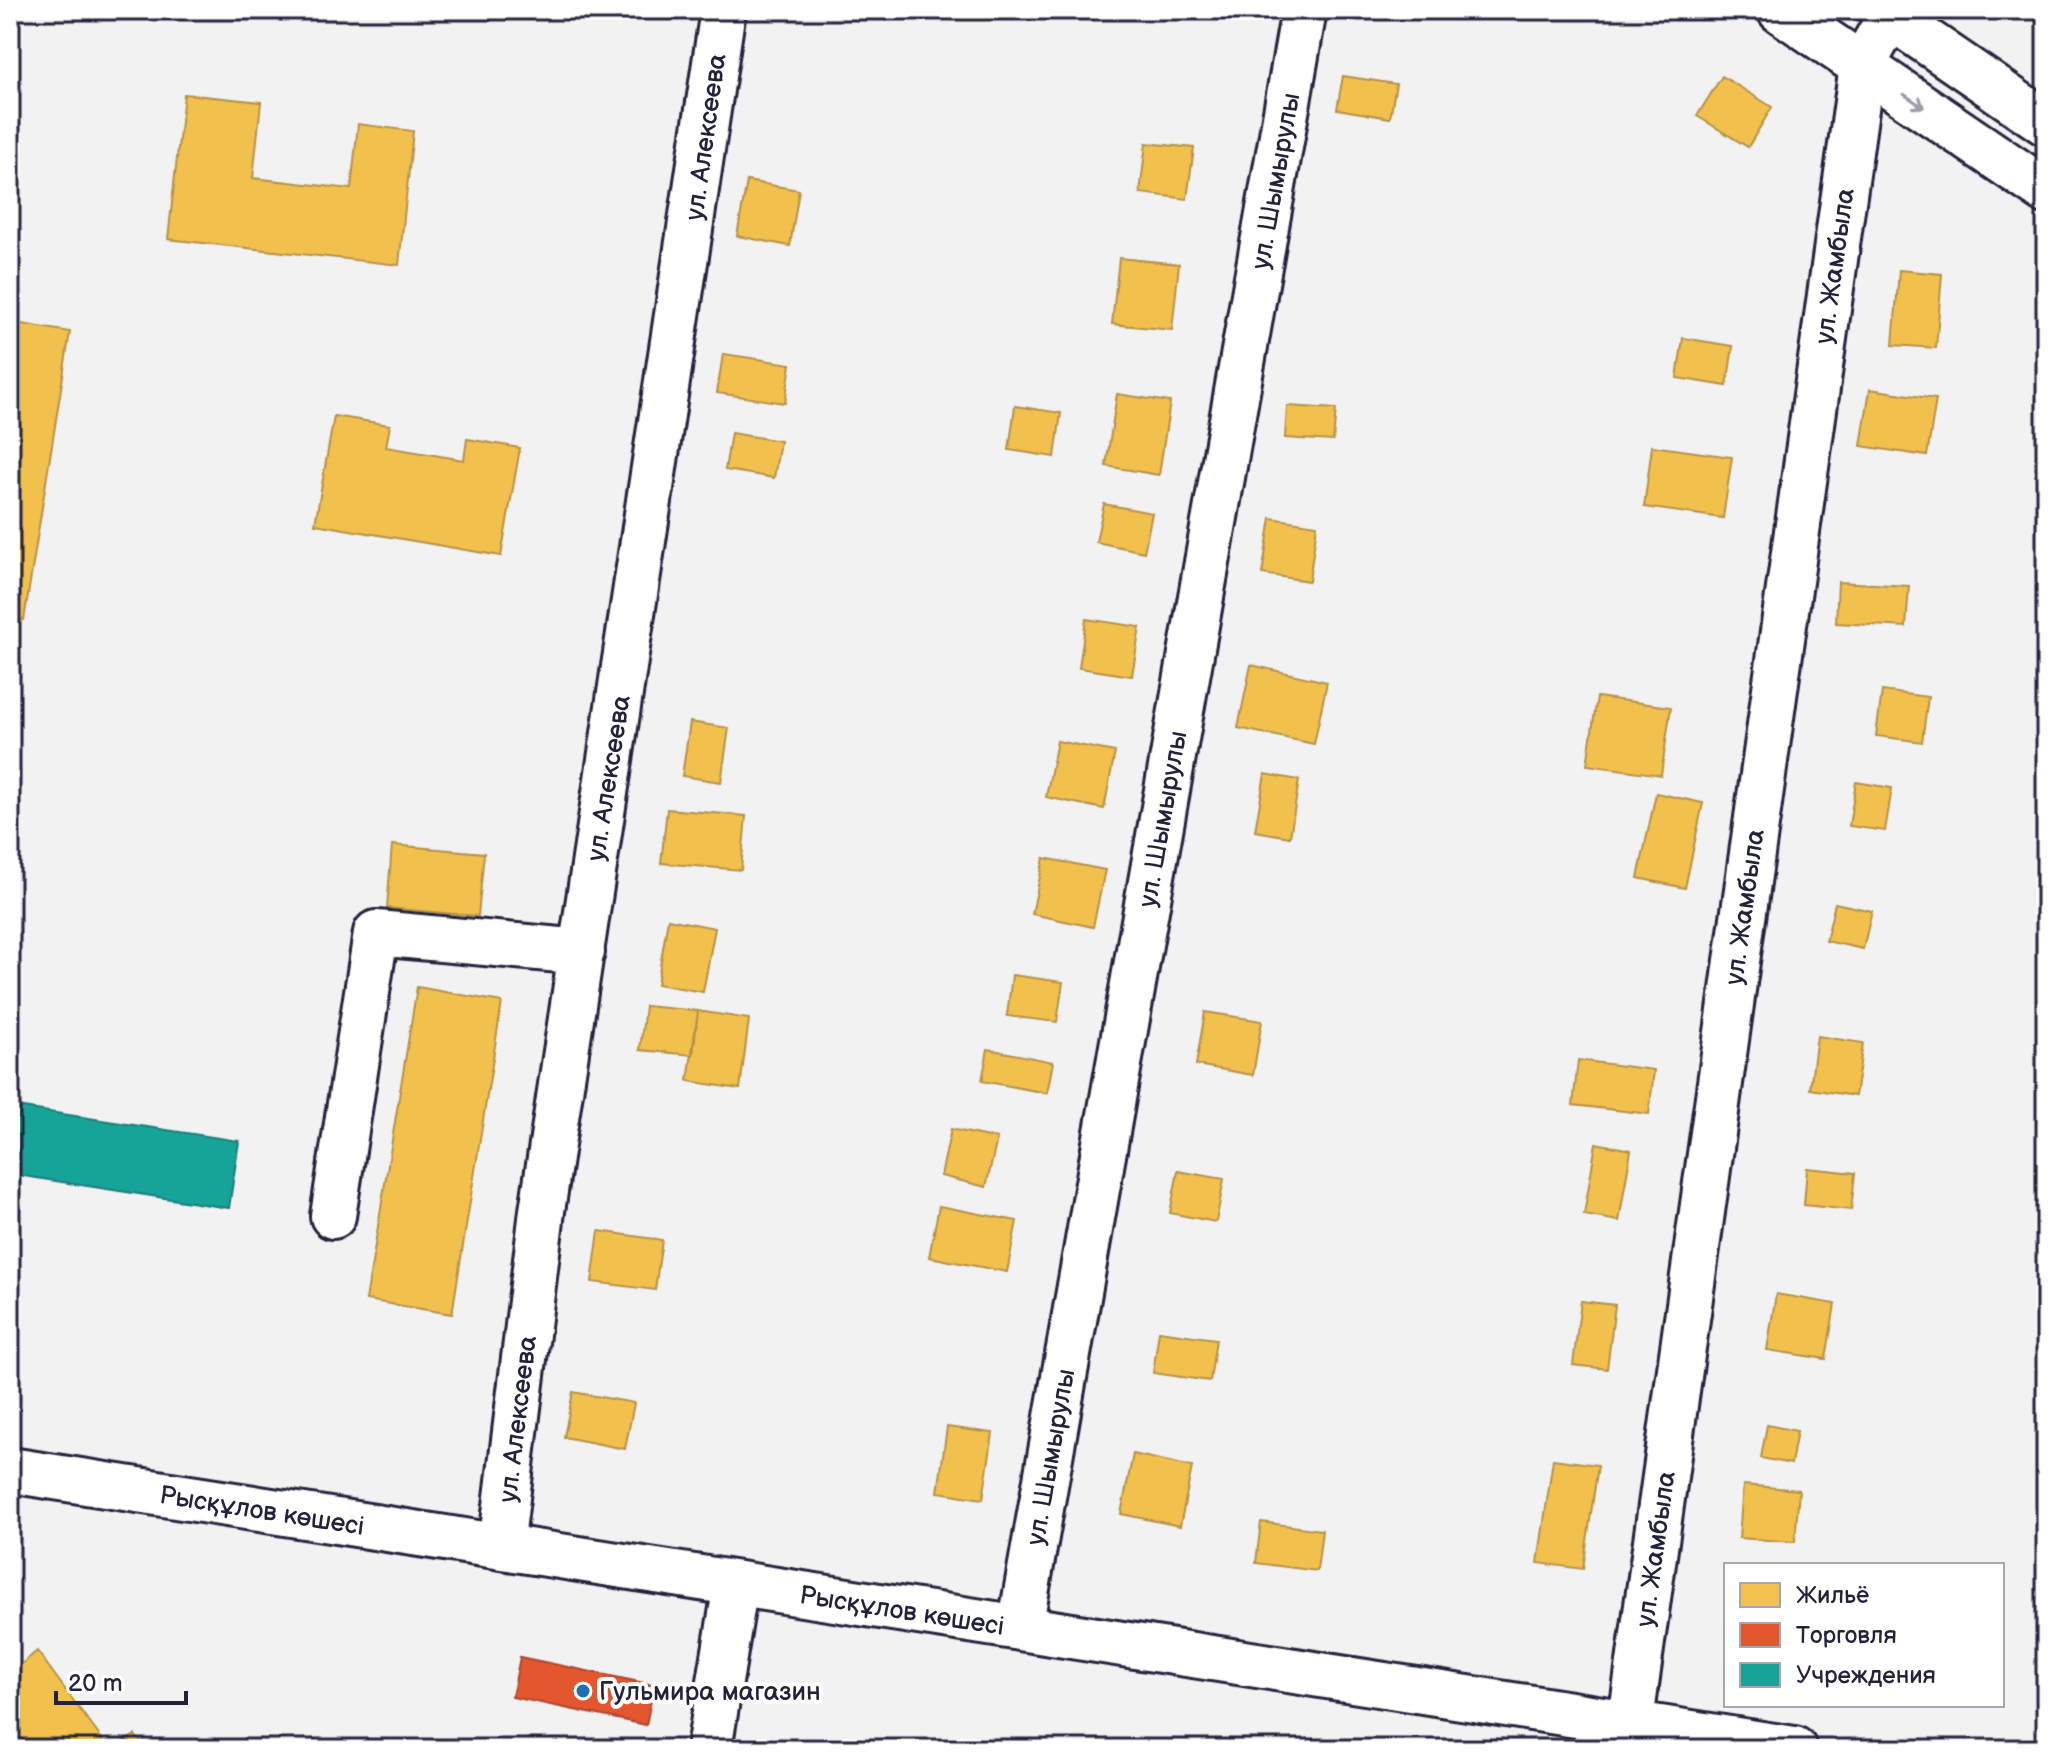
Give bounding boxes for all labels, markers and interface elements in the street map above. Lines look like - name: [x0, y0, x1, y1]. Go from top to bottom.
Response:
- street label: ул. Алексеева: [679, 52, 734, 223]
- street label: ул. Шымырулы: [1246, 91, 1307, 272]
- one-way arrow: [1903, 93, 1925, 109]
- street label: ул. Жамбыла: [1809, 186, 1862, 346]
- street label: ул. Алексеева: [581, 693, 638, 864]
- street label: ул. Шымырулы: [1133, 729, 1194, 910]
- street label: ул. Жамбыла: [1719, 827, 1772, 987]
- street label: ул. Алексеева: [493, 1334, 544, 1504]
- street label: ул. Шымырулы: [1021, 1367, 1082, 1548]
- street label: ул. Жамбыла: [1630, 1469, 1683, 1629]
- street label: Рысқұлов көшесі: [157, 1480, 367, 1543]
- legend: [1724, 1563, 2004, 1707]
- street label: Рысқұлов көшесі: [797, 1580, 1007, 1643]
- text: Жильё: [1796, 1581, 1869, 1610]
- text: Торговля: [1796, 1621, 1897, 1650]
- scale bar: [56, 1655, 186, 1705]
- text: Учреждения: [1796, 1661, 1936, 1690]
- text: 20 m: [68, 1669, 123, 1698]
- place label: Гульмира магазин: [599, 1677, 821, 1708]
- marker: Гульмира магазин: [574, 1682, 592, 1700]

